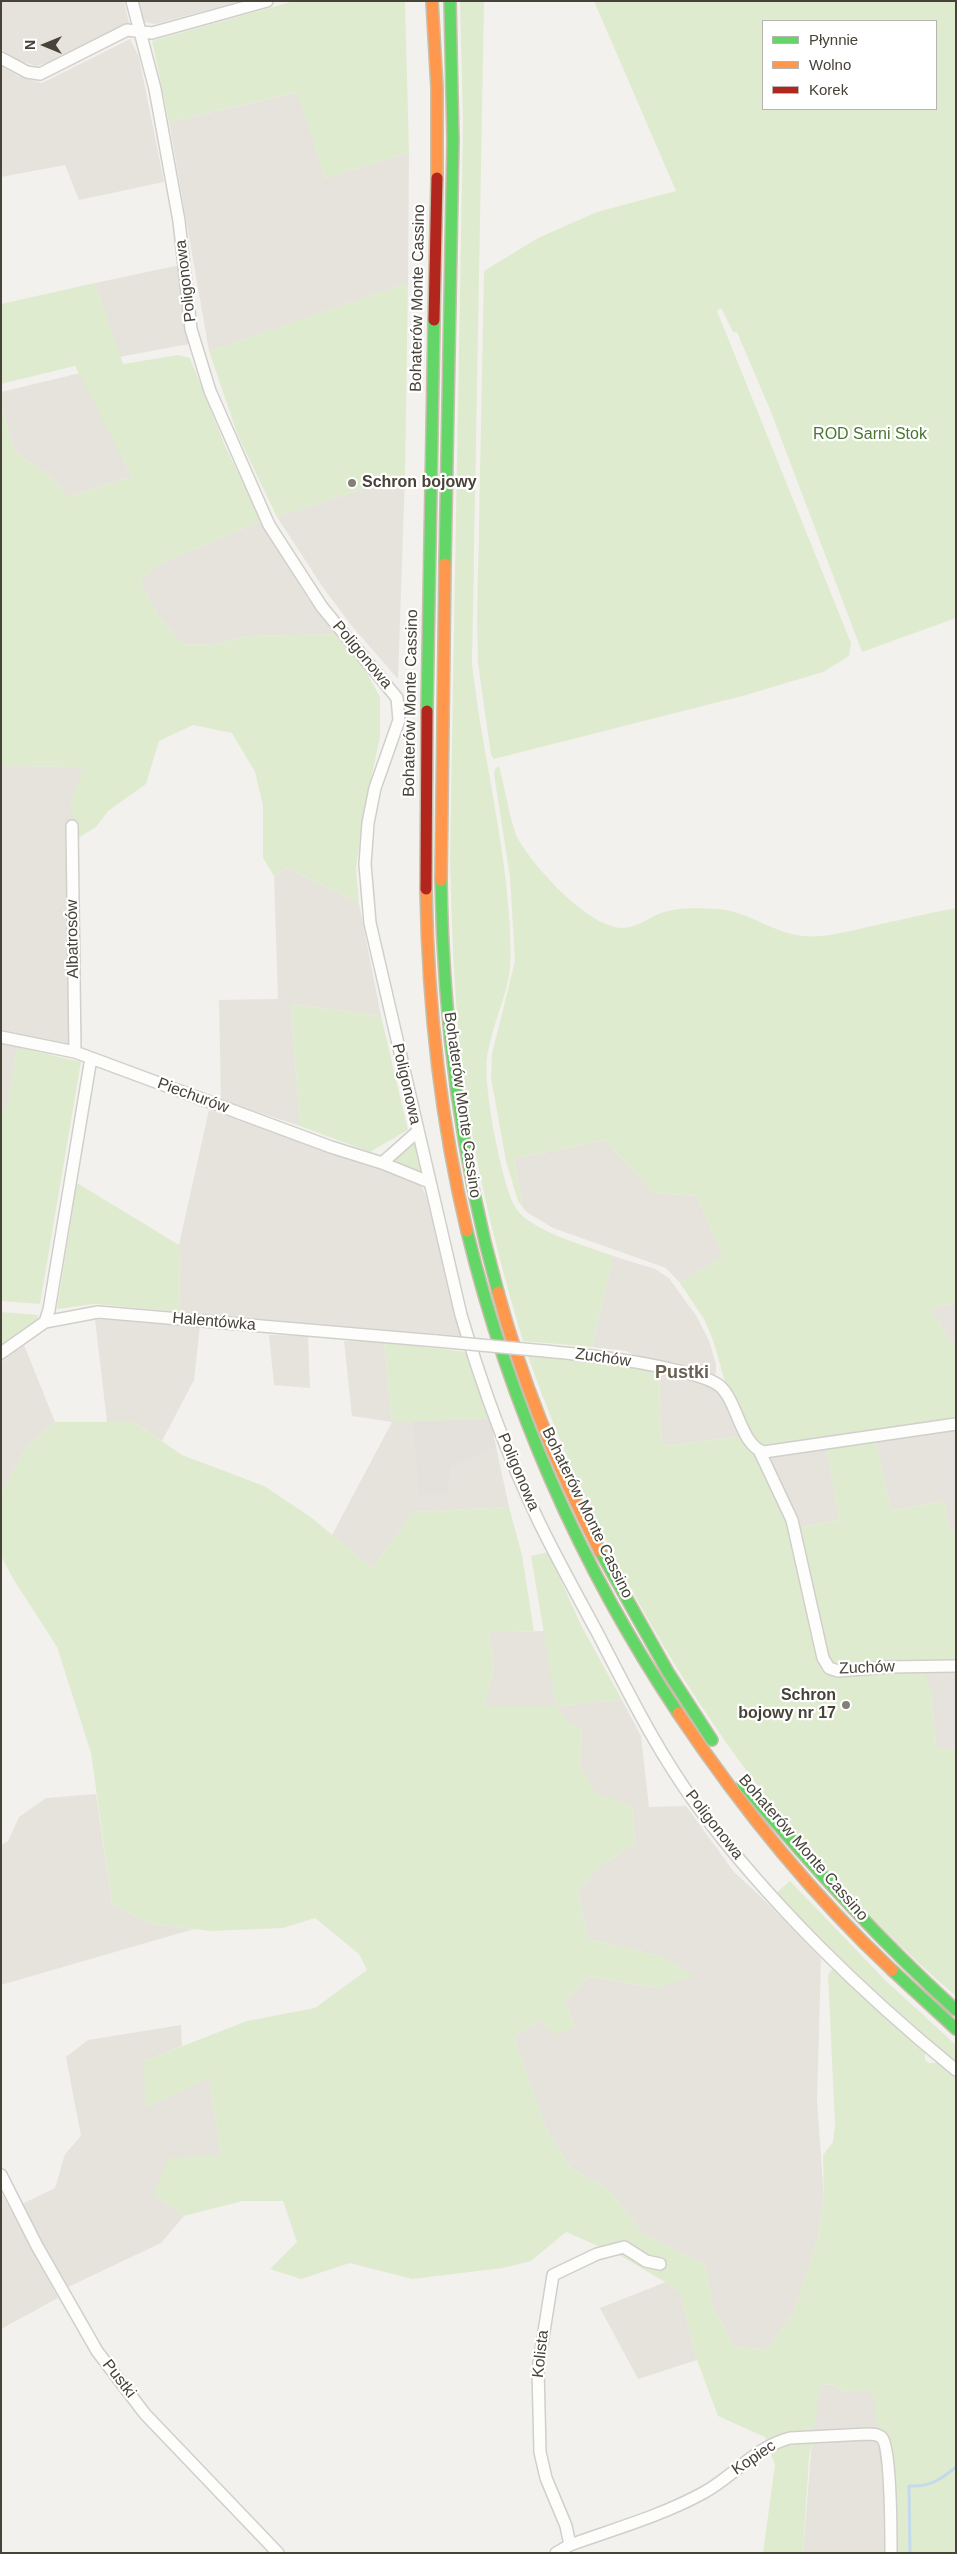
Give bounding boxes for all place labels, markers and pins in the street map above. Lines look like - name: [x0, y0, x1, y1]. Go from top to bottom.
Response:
- place label: Schron bojowy: [362, 473, 477, 493]
- marker: Schron bojowy: [346, 477, 358, 489]
- place label: Schron bojowy nr 17: [738, 1686, 836, 1724]
- marker: Schron bojowy nr 17: [840, 1699, 852, 1711]

